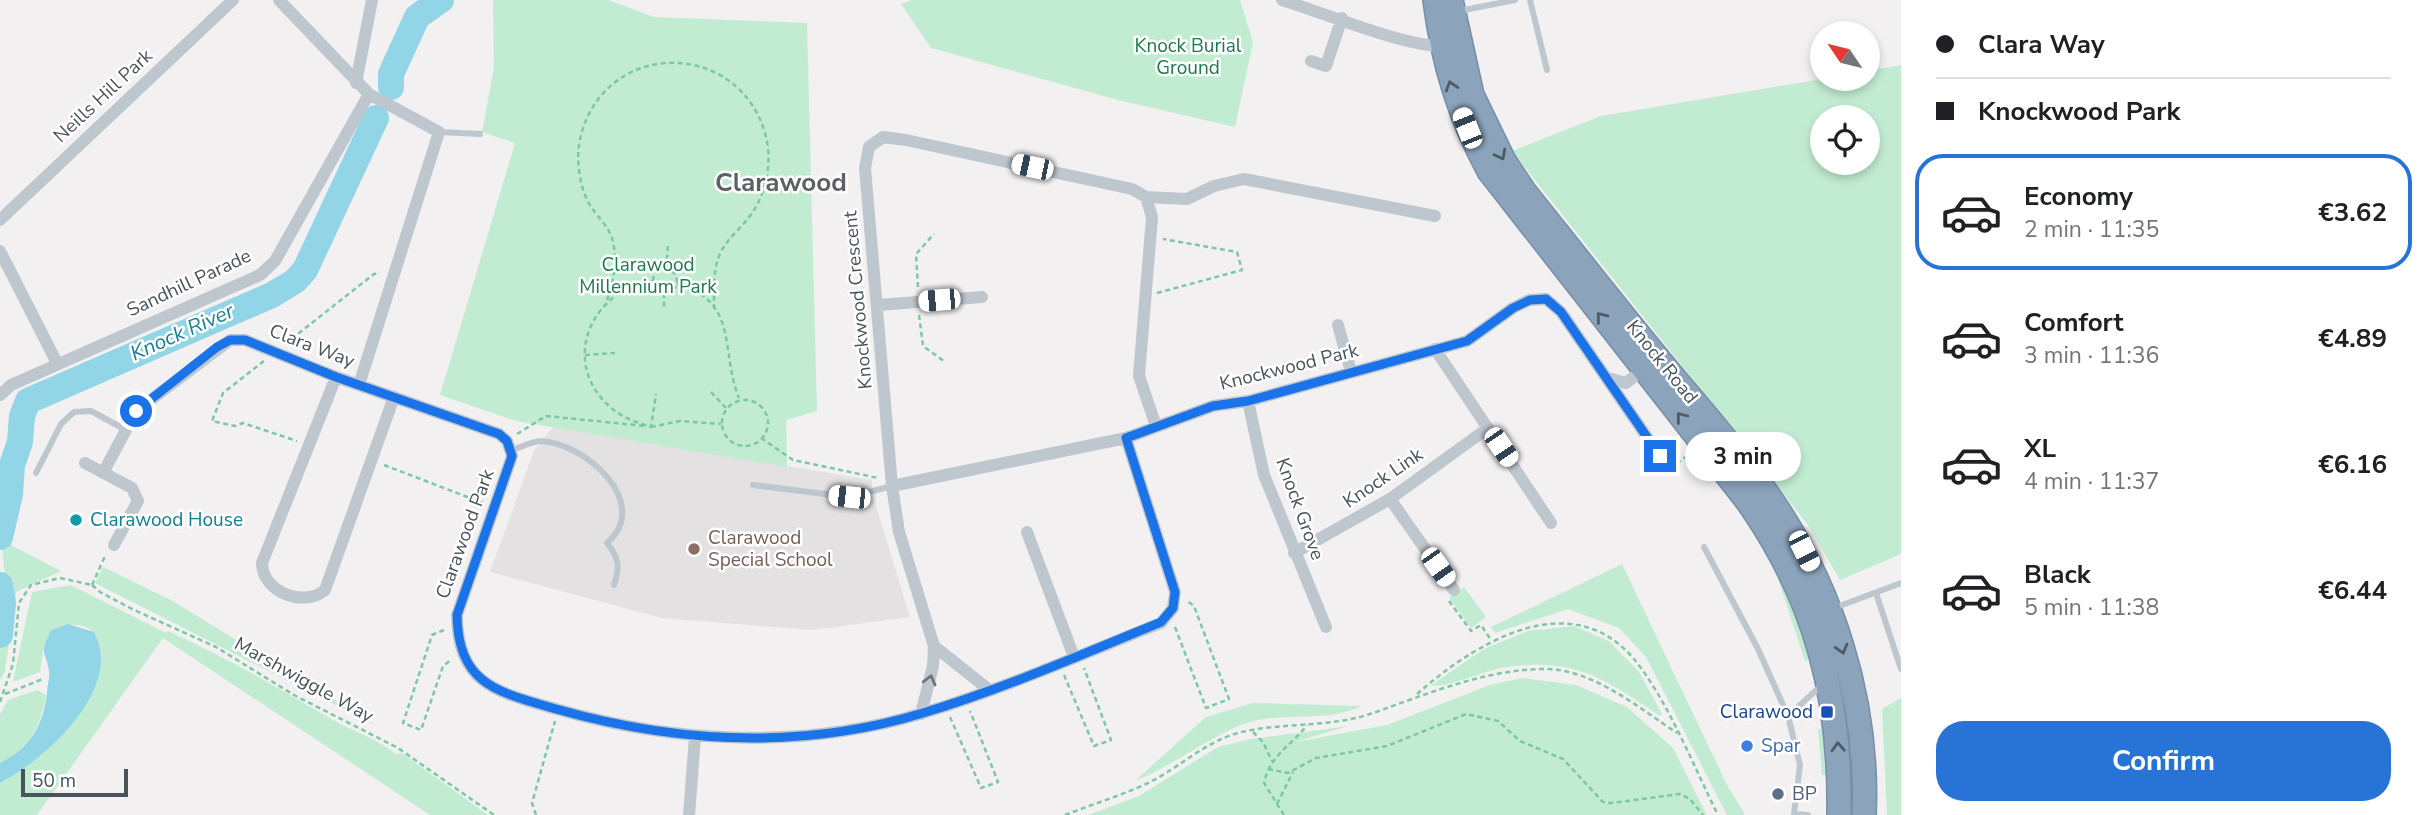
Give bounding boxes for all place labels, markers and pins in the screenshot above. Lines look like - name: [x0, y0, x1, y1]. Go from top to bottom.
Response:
- place label: Clarawood House: [90, 507, 243, 533]
- marker: Clarawood House: [68, 512, 84, 528]
- place label: Clarawood Special School: [708, 525, 833, 573]
- marker: Clarawood Special School: [686, 541, 702, 557]
- place label: Clarawood: [1720, 699, 1813, 725]
- marker: Clarawood: [1819, 704, 1835, 720]
- place label: Spar: [1761, 733, 1801, 759]
- marker: Spar: [1739, 738, 1755, 754]
- place label: BP: [1792, 781, 1817, 807]
- marker: BP: [1770, 786, 1786, 802]

